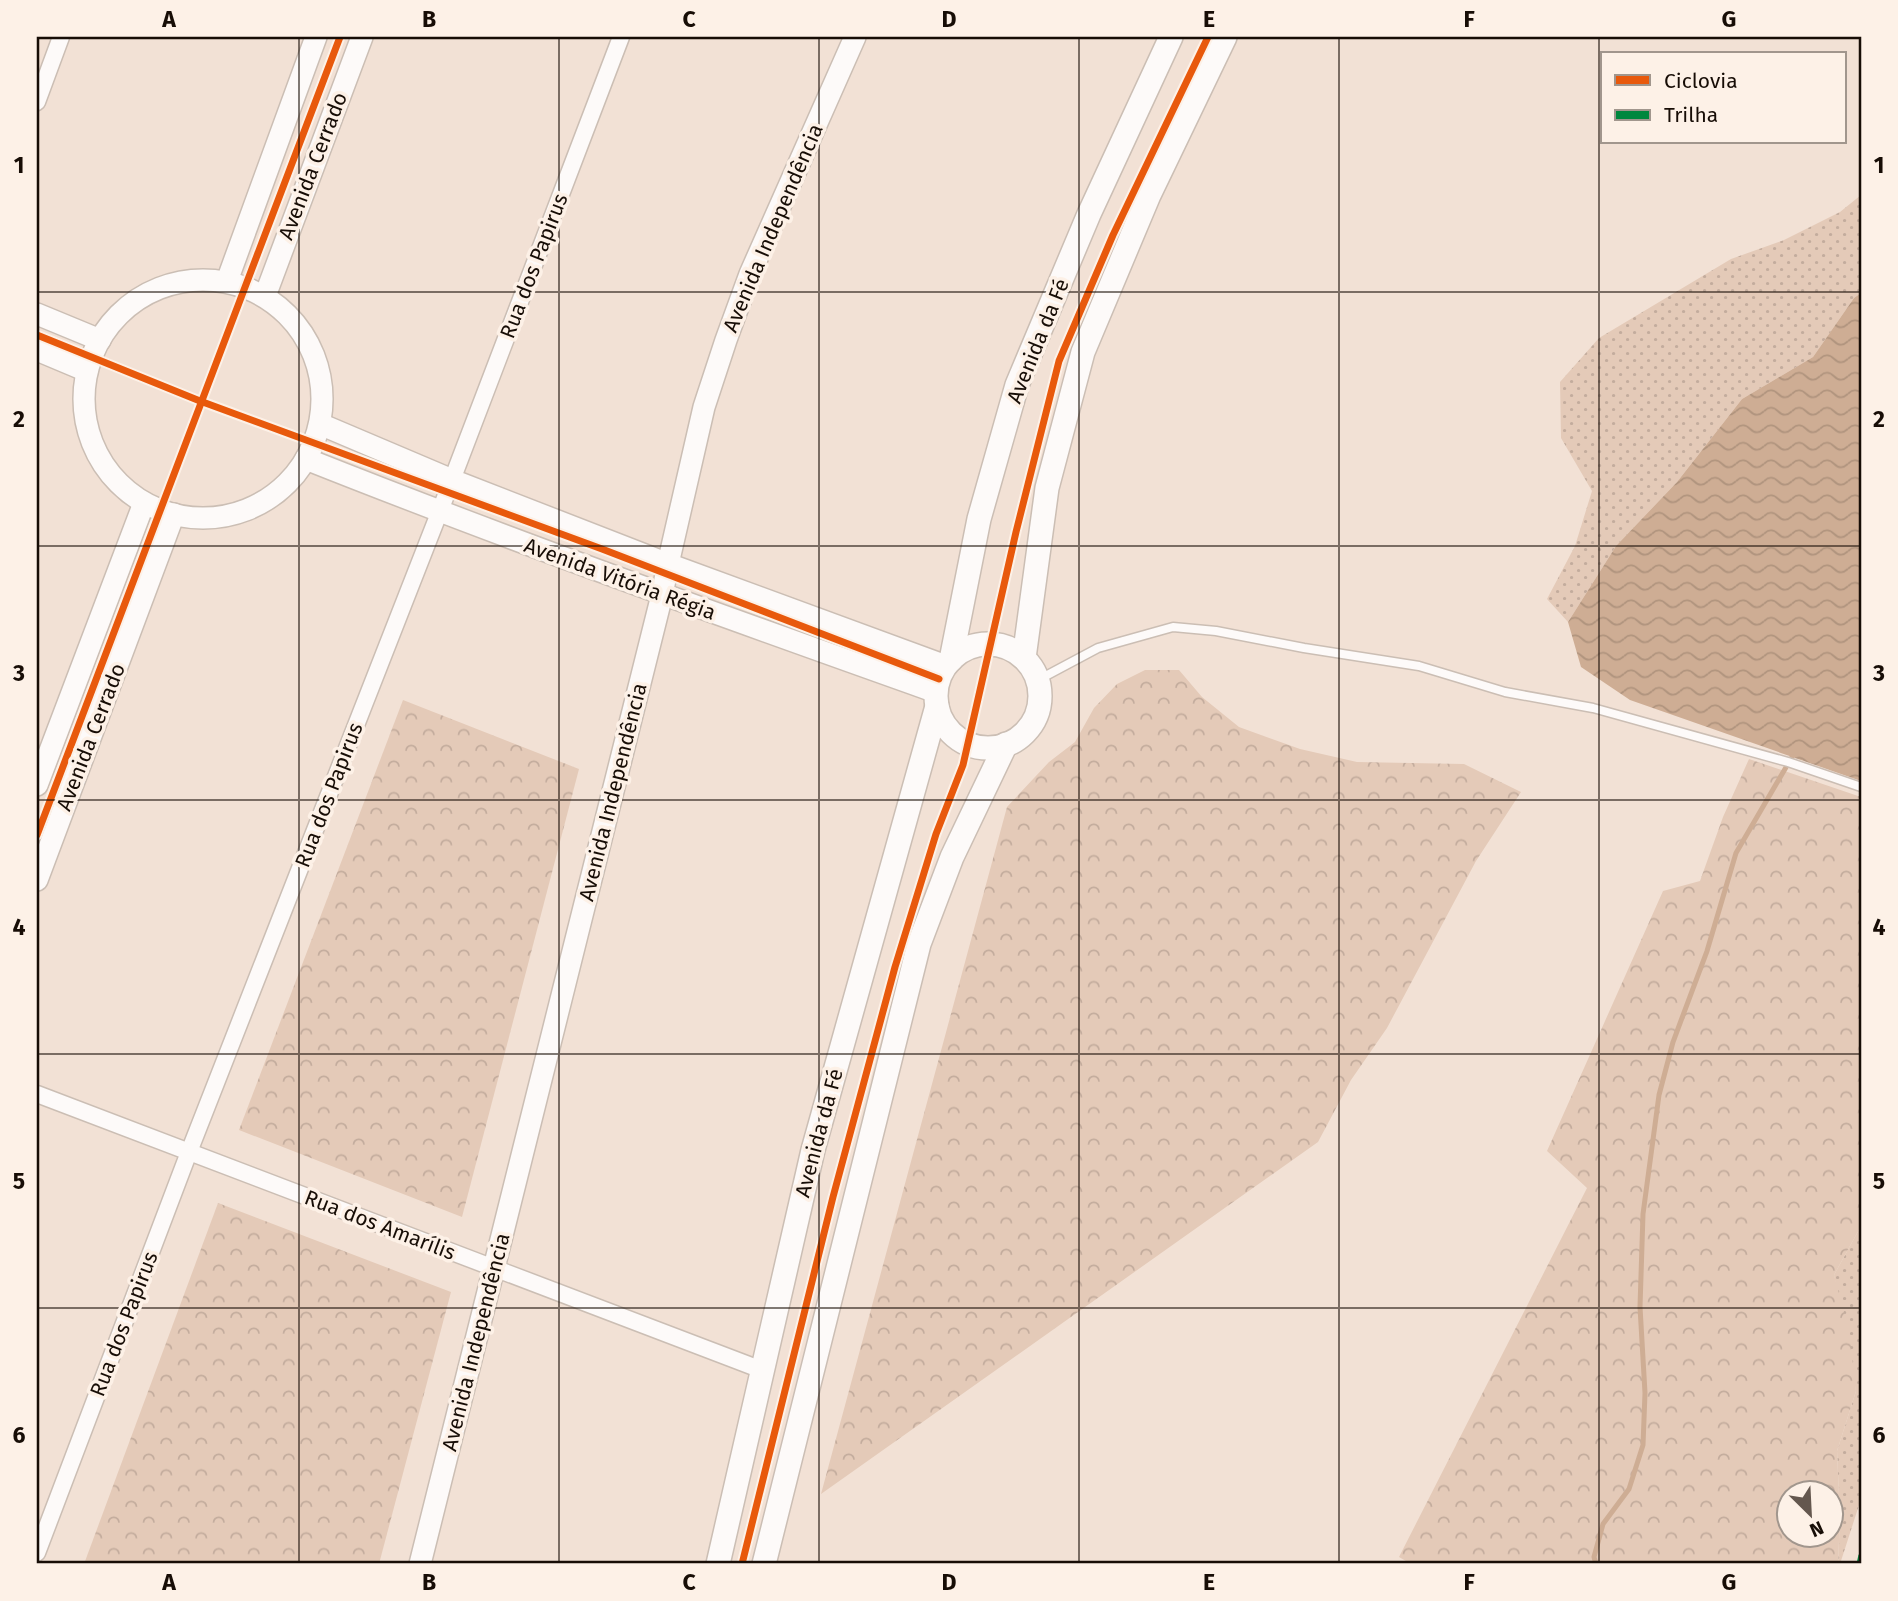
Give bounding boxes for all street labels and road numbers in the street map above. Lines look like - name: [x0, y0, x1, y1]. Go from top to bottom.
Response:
- street label: Avenida Cerrado: [273, 89, 353, 243]
- street label: Avenida Independência: [717, 120, 829, 336]
- street label: Rua dos Papirus: [494, 190, 574, 342]
- street label: Avenida da Fé: [1001, 275, 1075, 407]
- street label: Avenida Vitória Régia: [521, 532, 719, 626]
- street label: Avenida Cerrado: [51, 660, 131, 814]
- street label: Avenida Independência: [573, 680, 653, 904]
- street label: Rua dos Papirus: [289, 719, 369, 871]
- street label: Avenida da Fé: [789, 1066, 849, 1200]
- street label: Rua dos Amarílis: [301, 1184, 459, 1266]
- street label: Avenida Independência: [436, 1230, 516, 1454]
- street label: Rua dos Papirus: [84, 1248, 164, 1400]

